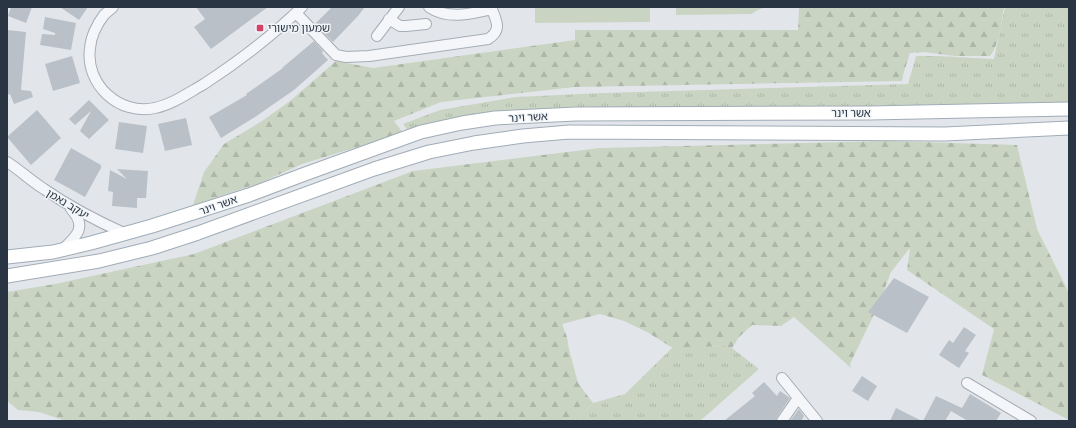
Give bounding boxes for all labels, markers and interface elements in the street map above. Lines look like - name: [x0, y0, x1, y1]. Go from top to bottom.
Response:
- place label: שמעון מישורי: [268, 22, 330, 35]
- marker: שמעון מישורי: [255, 23, 265, 33]
- street label: אשר וינר: [831, 107, 871, 120]
- street label: אשר וינר: [508, 110, 548, 125]
- street label: יעקב נאמן: [44, 187, 91, 222]
- street label: אשר וינר: [197, 193, 239, 218]

